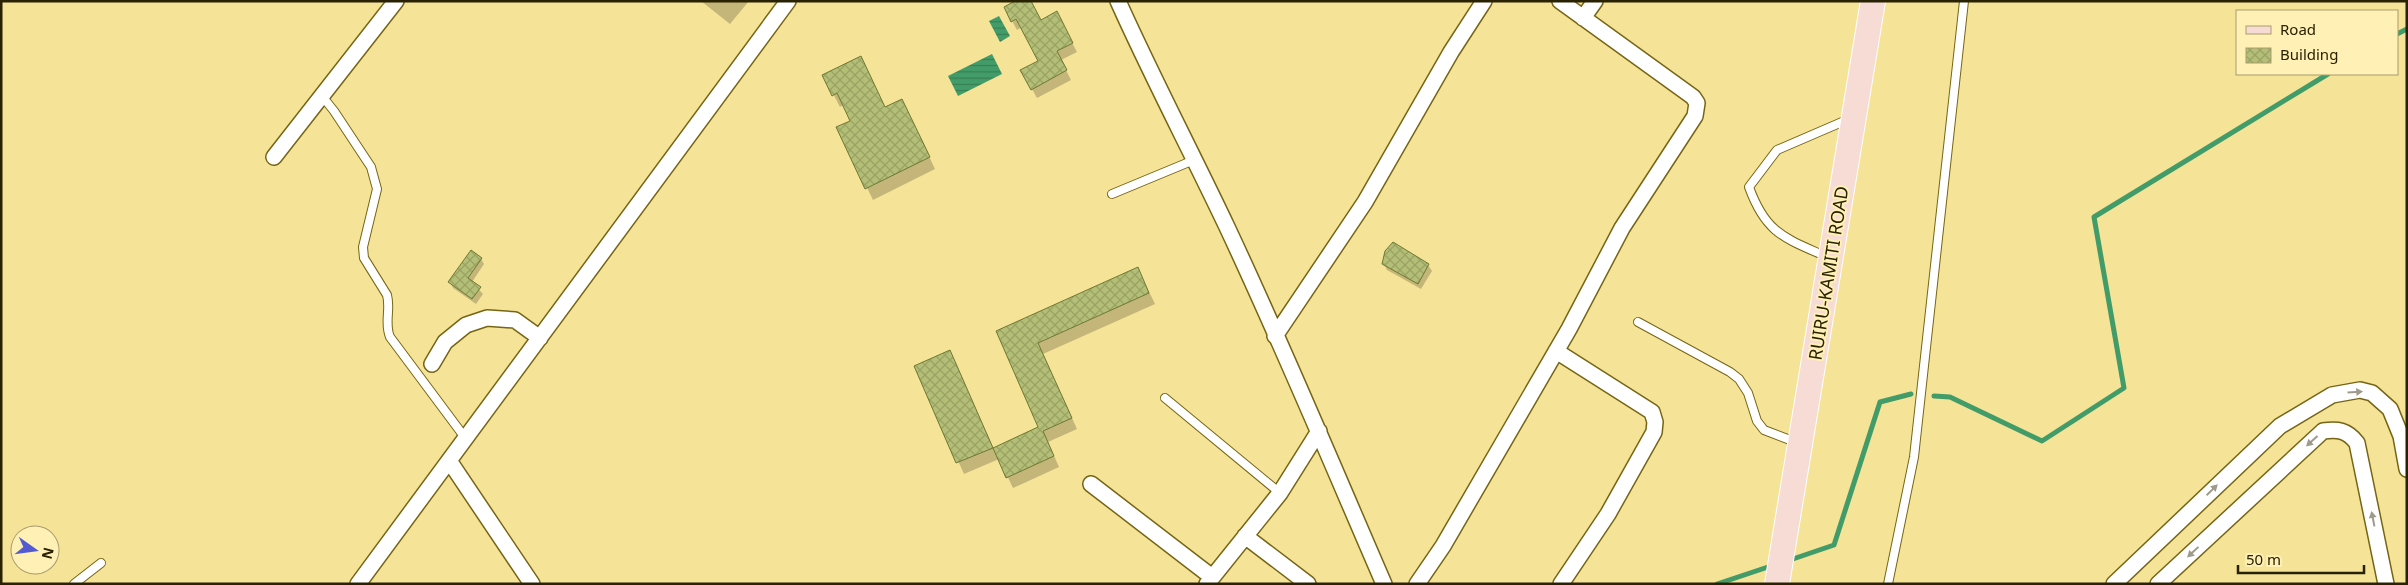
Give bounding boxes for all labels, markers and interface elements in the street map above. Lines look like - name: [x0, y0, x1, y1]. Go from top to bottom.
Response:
- legend: [2236, 10, 2398, 75]
- text: Road: [2280, 19, 2316, 39]
- text: Building: [2280, 44, 2338, 64]
- street label: RUIRU-KAMITI ROAD: [1802, 184, 1854, 362]
- one-way arrow: [2347, 388, 2363, 396]
- one-way arrow: [2306, 435, 2318, 447]
- one-way arrow: [2206, 484, 2218, 496]
- one-way arrow: [2369, 510, 2377, 526]
- north arrow: [10, 525, 60, 575]
- scale bar: [2238, 542, 2364, 574]
- text: N: [38, 545, 59, 561]
- one-way arrow: [2186, 546, 2199, 557]
- text: 50 m: [2246, 549, 2281, 569]

